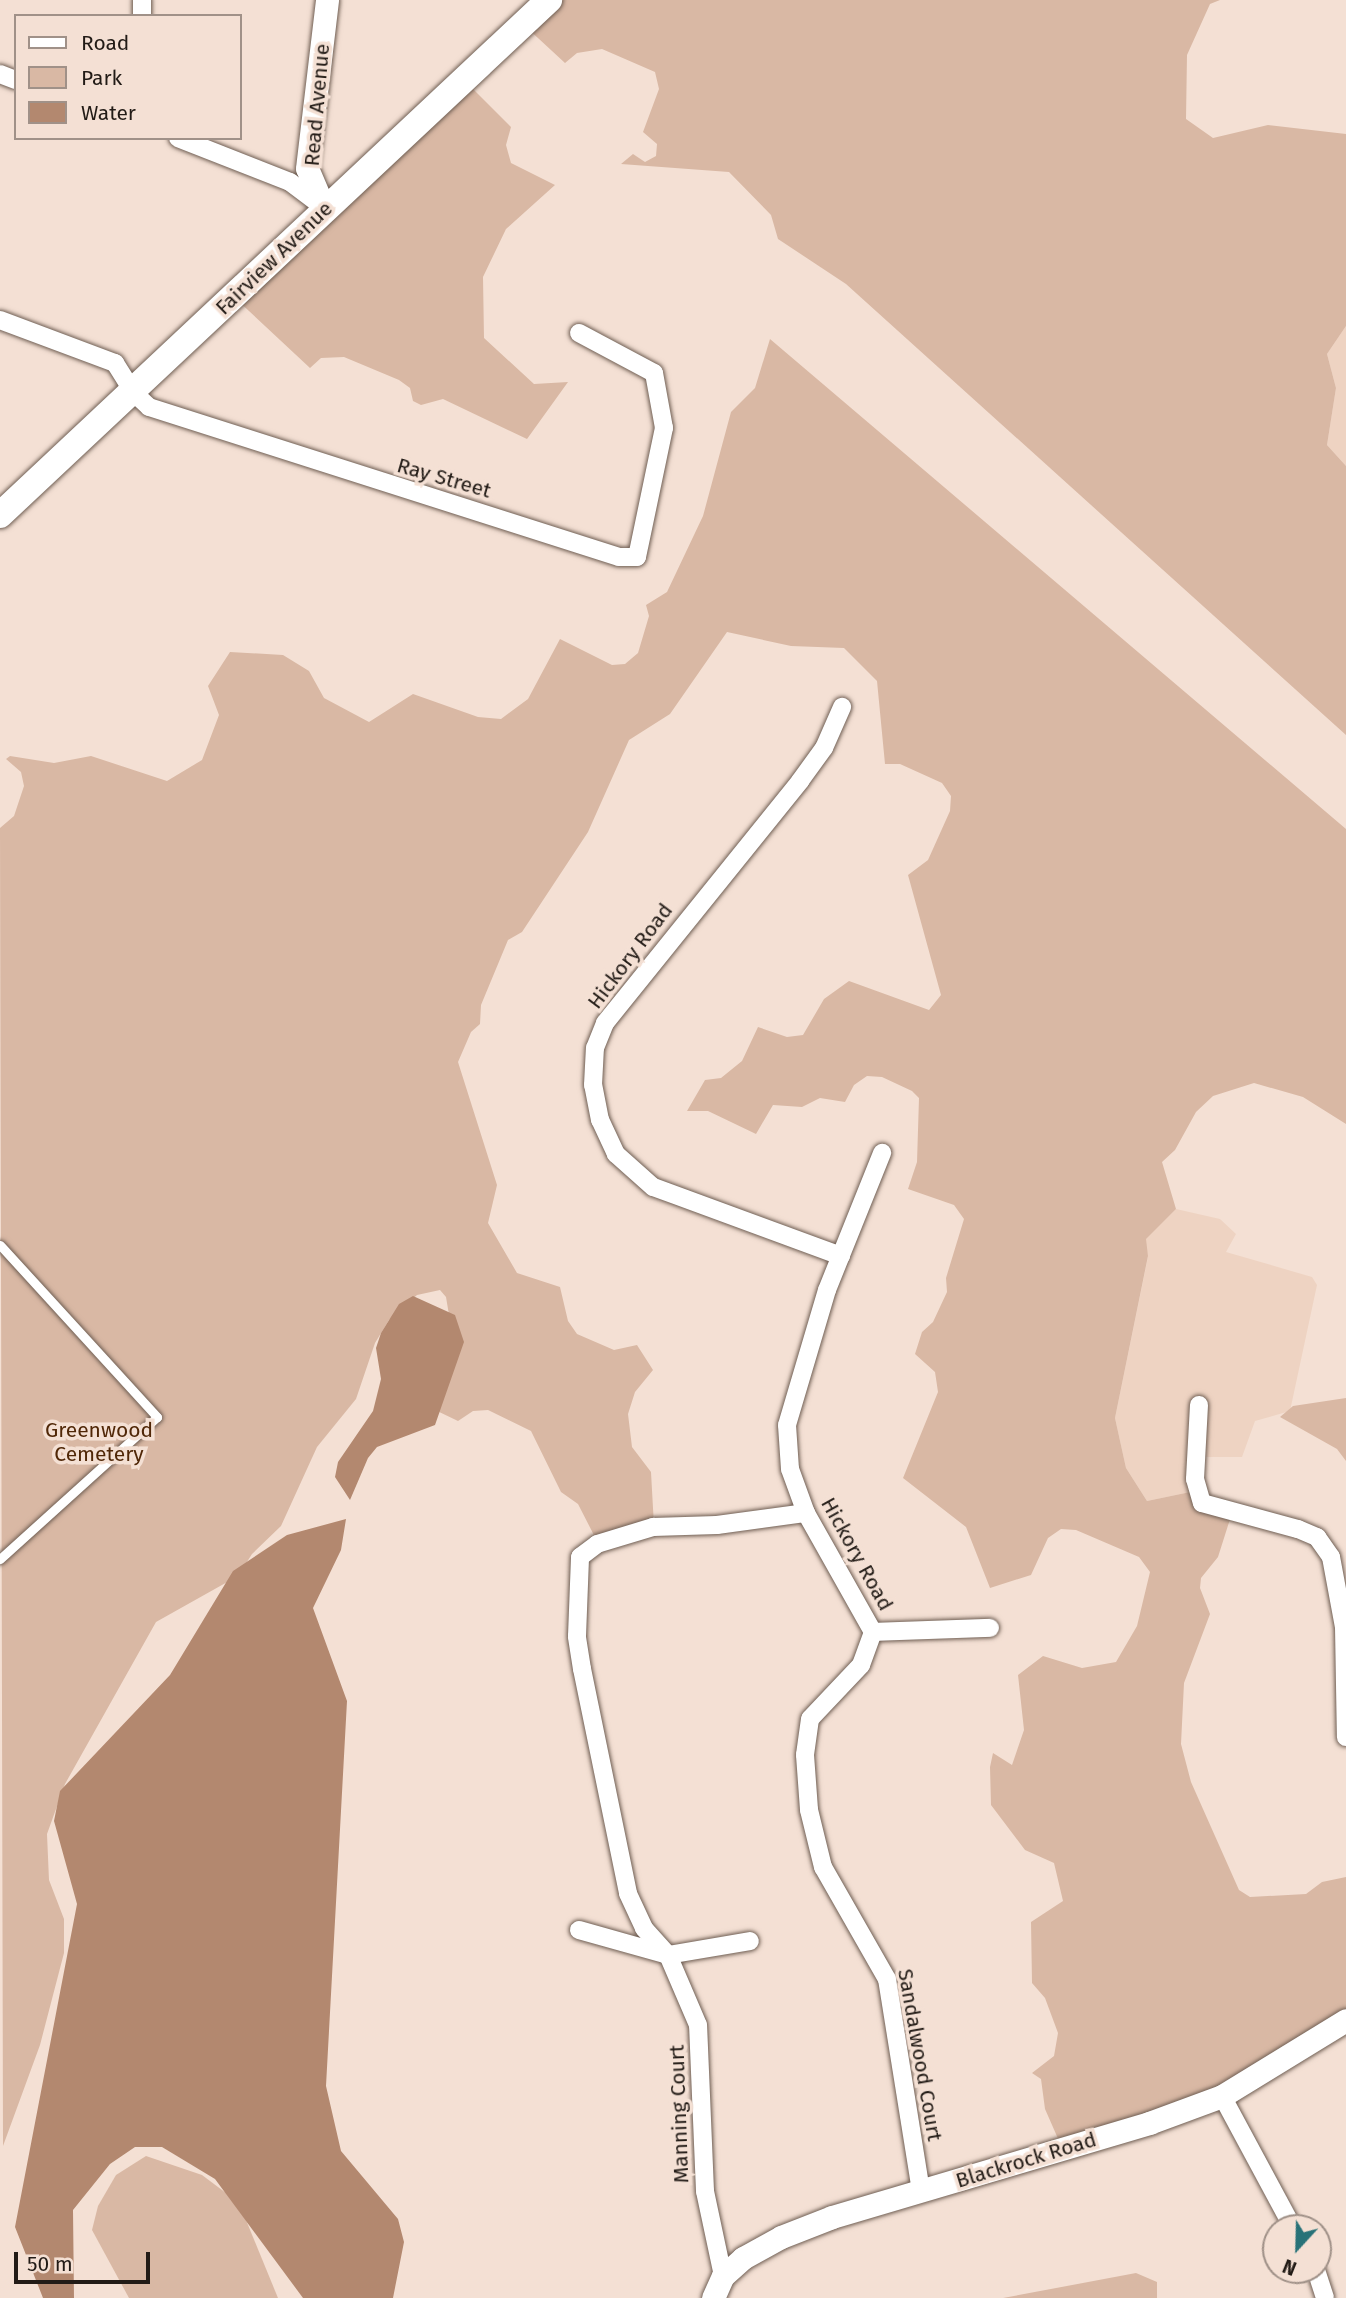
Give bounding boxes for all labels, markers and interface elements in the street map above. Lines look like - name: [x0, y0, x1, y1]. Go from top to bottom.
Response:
- legend: [14, 14, 242, 140]
- text: Road: [81, 30, 129, 56]
- street label: Read Avenue: [299, 43, 335, 167]
- text: Park: [81, 65, 122, 91]
- text: Water: [81, 100, 136, 126]
- street label: Fairview Avenue: [210, 196, 338, 320]
- street label: Ray Street: [394, 453, 494, 503]
- street label: Hickory Road: [582, 898, 678, 1014]
- park label: Greenwood Cemetery: [45, 1417, 153, 1467]
- street label: Hickory Road: [816, 1493, 898, 1615]
- street label: Sandalwood Court: [892, 1967, 948, 2143]
- street label: Manning Court: [664, 2044, 694, 2184]
- street label: Blackrock Road: [953, 2127, 1099, 2193]
- north arrow: [1262, 2214, 1332, 2284]
- scale bar: [18, 2238, 154, 2282]
- text: 50 m: [27, 2251, 73, 2277]
- text: N: [1280, 2254, 1300, 2280]

